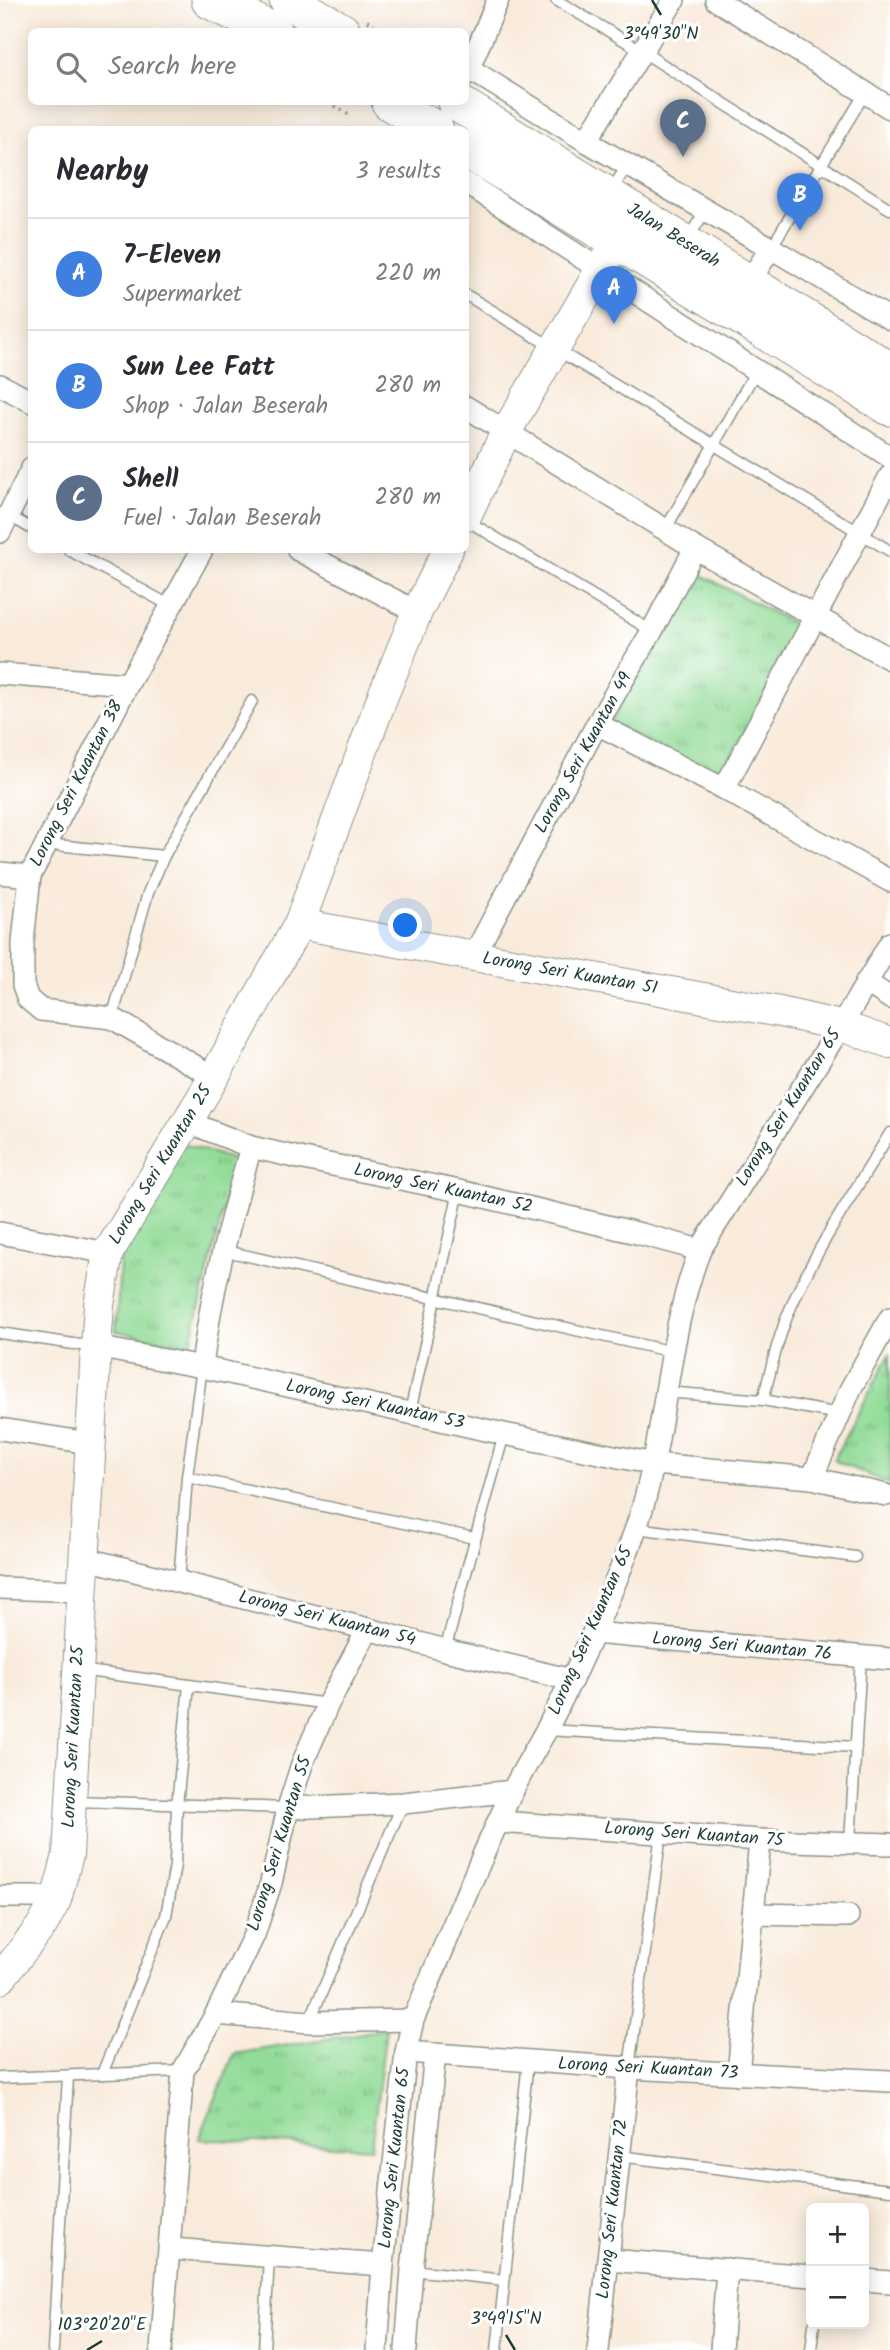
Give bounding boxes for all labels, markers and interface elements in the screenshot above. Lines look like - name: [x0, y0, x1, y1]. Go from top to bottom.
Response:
- text: 3°49'30"N: [623, 20, 699, 49]
- search box: [28, 28, 469, 105]
- text: Search here: [108, 46, 236, 88]
- icon: search: [52, 48, 90, 86]
- pin: C: [660, 99, 706, 157]
- text: Nearby: [56, 148, 148, 196]
- text: 3 results: [355, 154, 441, 190]
- pin: B: [777, 173, 823, 231]
- street label: Jalan Beserah: [620, 196, 726, 276]
- text: 7-Eleven: [123, 235, 221, 277]
- text: A: [72, 256, 86, 292]
- text: 220 m: [375, 256, 441, 292]
- pin: A: [591, 266, 637, 324]
- text: Supermarket: [123, 277, 242, 313]
- text: Sun Lee Fatt: [123, 347, 275, 389]
- text: B: [72, 368, 86, 404]
- text: 280 m: [375, 368, 441, 404]
- text: Shop · Jalan Beserah: [123, 389, 328, 425]
- text: Shell: [123, 459, 179, 501]
- text: C: [72, 480, 86, 516]
- text: 280 m: [375, 480, 441, 516]
- text: Fuel · Jalan Beserah: [123, 501, 321, 537]
- street label: Lorong Seri Kuantan 49: [527, 667, 641, 839]
- street label: Lorong Seri Kuantan 38: [22, 696, 132, 872]
- your location: [388, 908, 422, 942]
- street label: Lorong Seri Kuantan 51: [480, 944, 660, 1004]
- street label: Lorong Seri Kuantan 65: [729, 1022, 850, 1193]
- street label: Lorong Seri Kuantan 25: [102, 1078, 221, 1251]
- street label: Lorong Seri Kuantan 52: [351, 1156, 535, 1222]
- street label: Lorong Seri Kuantan 53: [283, 1372, 467, 1438]
- street label: Lorong Seri Kuantan 65: [541, 1541, 642, 1720]
- street label: Lorong Seri Kuantan 54: [235, 1583, 419, 1655]
- street label: Lorong Seri Kuantan 76: [651, 1625, 833, 1669]
- street label: Lorong Seri Kuantan 25: [55, 1644, 93, 1829]
- street label: Lorong Seri Kuantan 55: [240, 1752, 321, 1935]
- street label: Lorong Seri Kuantan 75: [603, 1814, 786, 1856]
- street label: Lorong Seri Kuantan 73: [557, 2050, 739, 2088]
- street label: Lorong Seri Kuantan 65: [371, 2065, 419, 2250]
- street label: Lorong Seri Kuantan 72: [589, 2118, 637, 2300]
- map controls: [806, 2203, 869, 2329]
- button: +: [806, 2203, 869, 2266]
- button: −: [806, 2266, 869, 2329]
- text: 3°49'15"N: [470, 2305, 542, 2334]
- text: 103°20'20"E: [57, 2311, 147, 2340]

